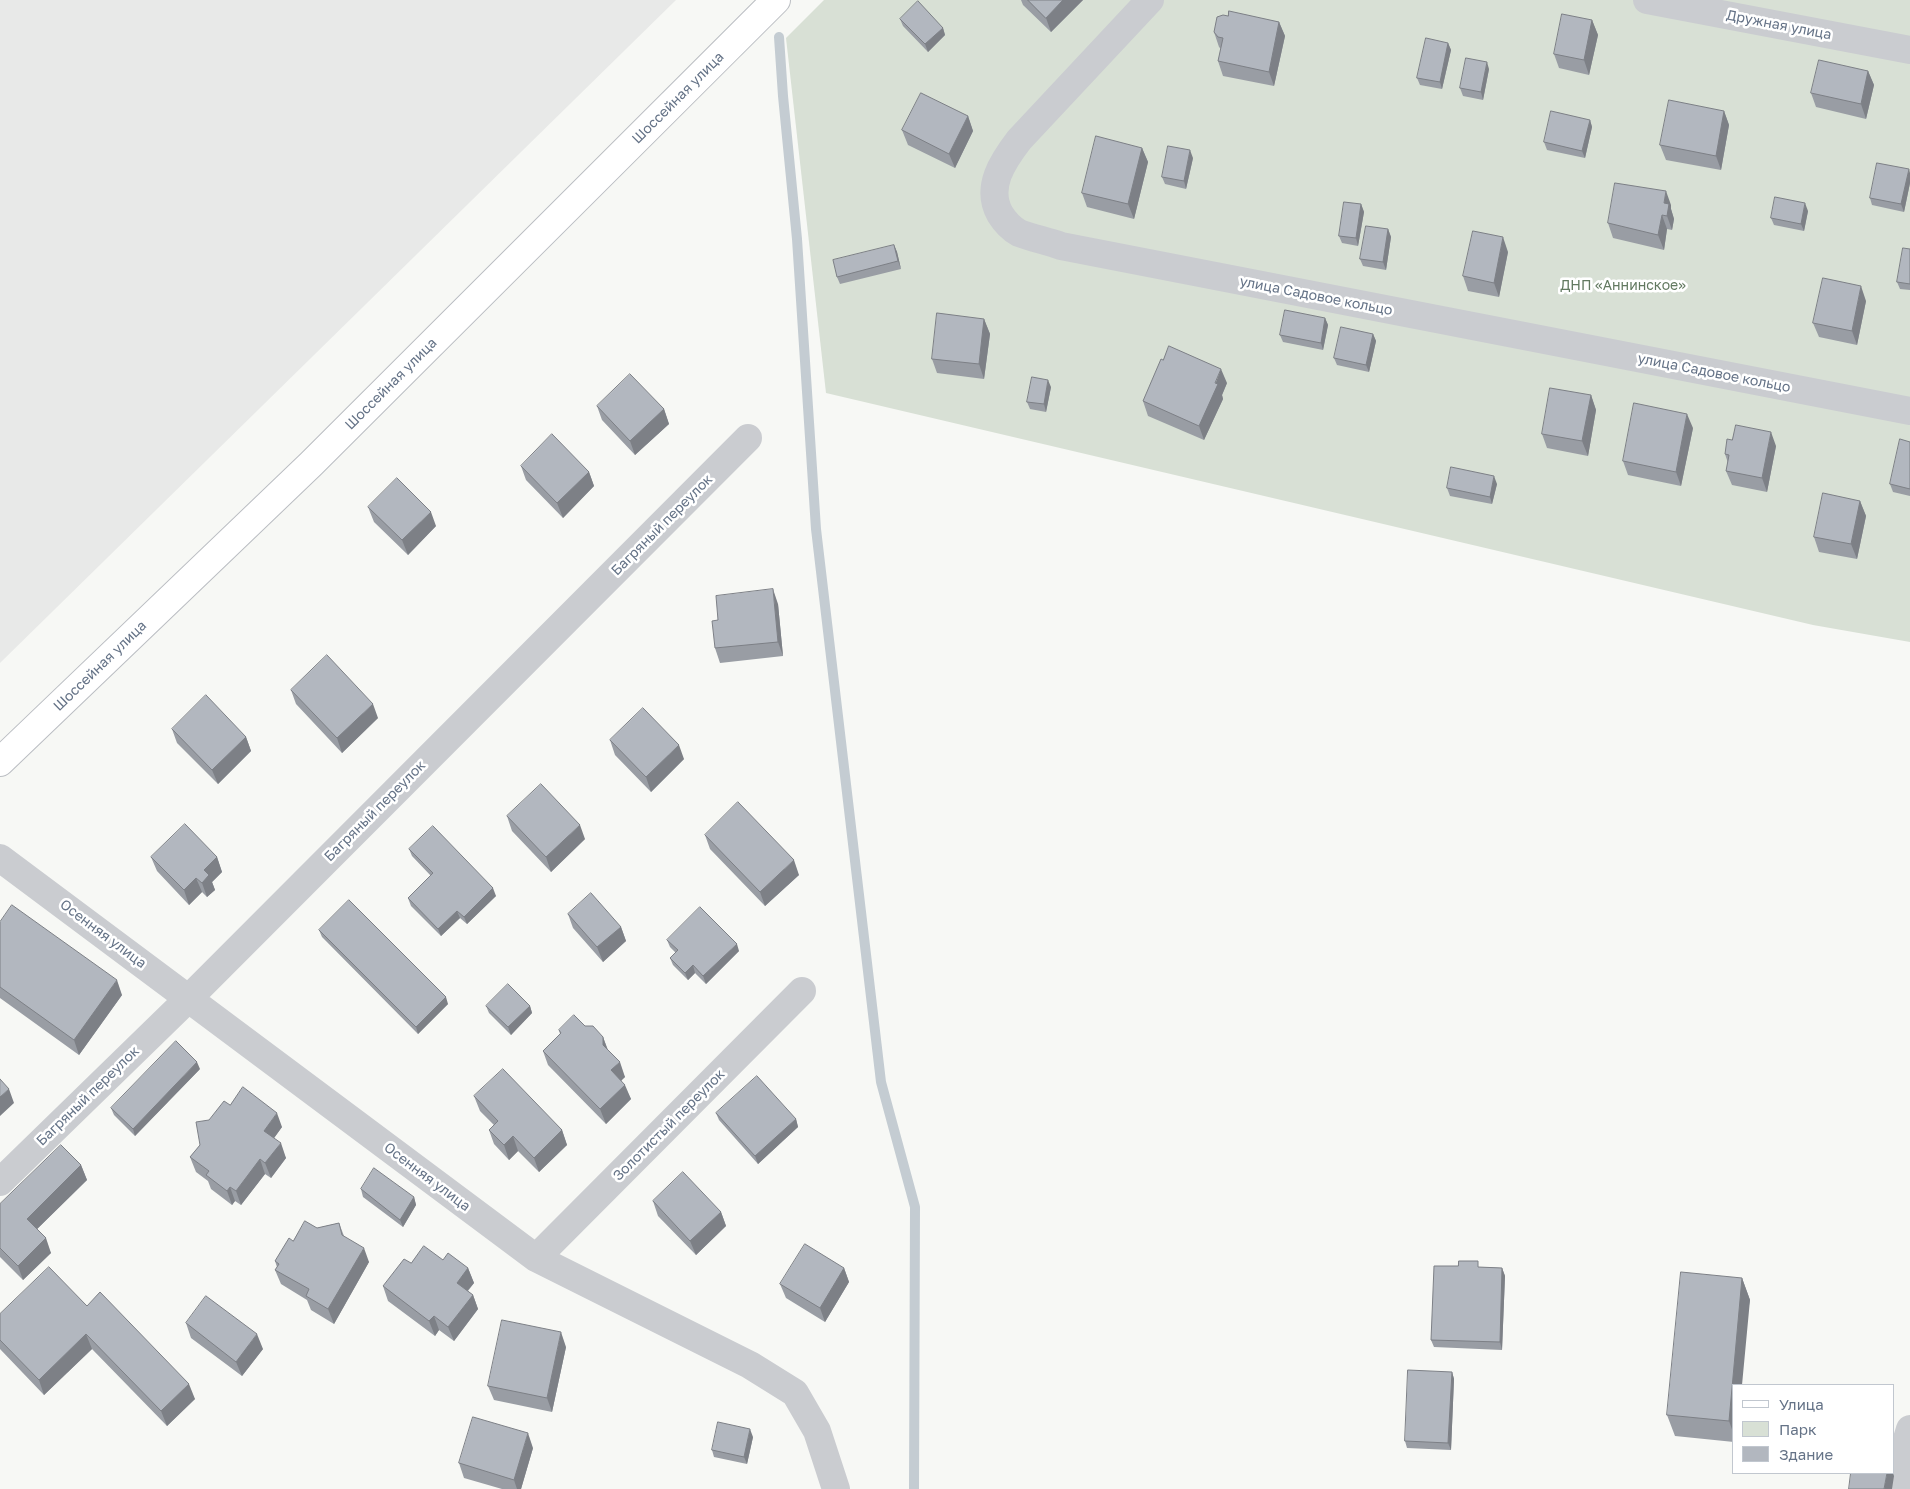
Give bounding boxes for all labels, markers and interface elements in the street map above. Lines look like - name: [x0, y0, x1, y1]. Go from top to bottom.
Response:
- street label: Дружная улица: [1725, 7, 1833, 43]
- street label: Шоссейная улица: [629, 49, 727, 147]
- street label: улица Садовое кольцо: [1238, 273, 1394, 319]
- park label: ДНП «Аннинское»: [1560, 278, 1686, 294]
- street label: Шоссейная улица: [342, 335, 440, 433]
- street label: улица Садовое кольцо: [1636, 350, 1792, 396]
- street label: Багряный переулок: [608, 471, 716, 579]
- street label: Шоссейная улица: [50, 617, 150, 715]
- street label: Багряный переулок: [321, 757, 429, 865]
- street label: Осенняя улица: [57, 896, 149, 972]
- street label: Багряный переулок: [33, 1043, 143, 1149]
- street label: Золотистый переулок: [610, 1066, 728, 1184]
- street label: Осенняя улица: [381, 1139, 473, 1215]
- legend: [1732, 1384, 1895, 1474]
- text: Улица: [1779, 1395, 1824, 1413]
- text: Парк: [1779, 1420, 1817, 1438]
- text: Здание: [1779, 1445, 1833, 1463]

